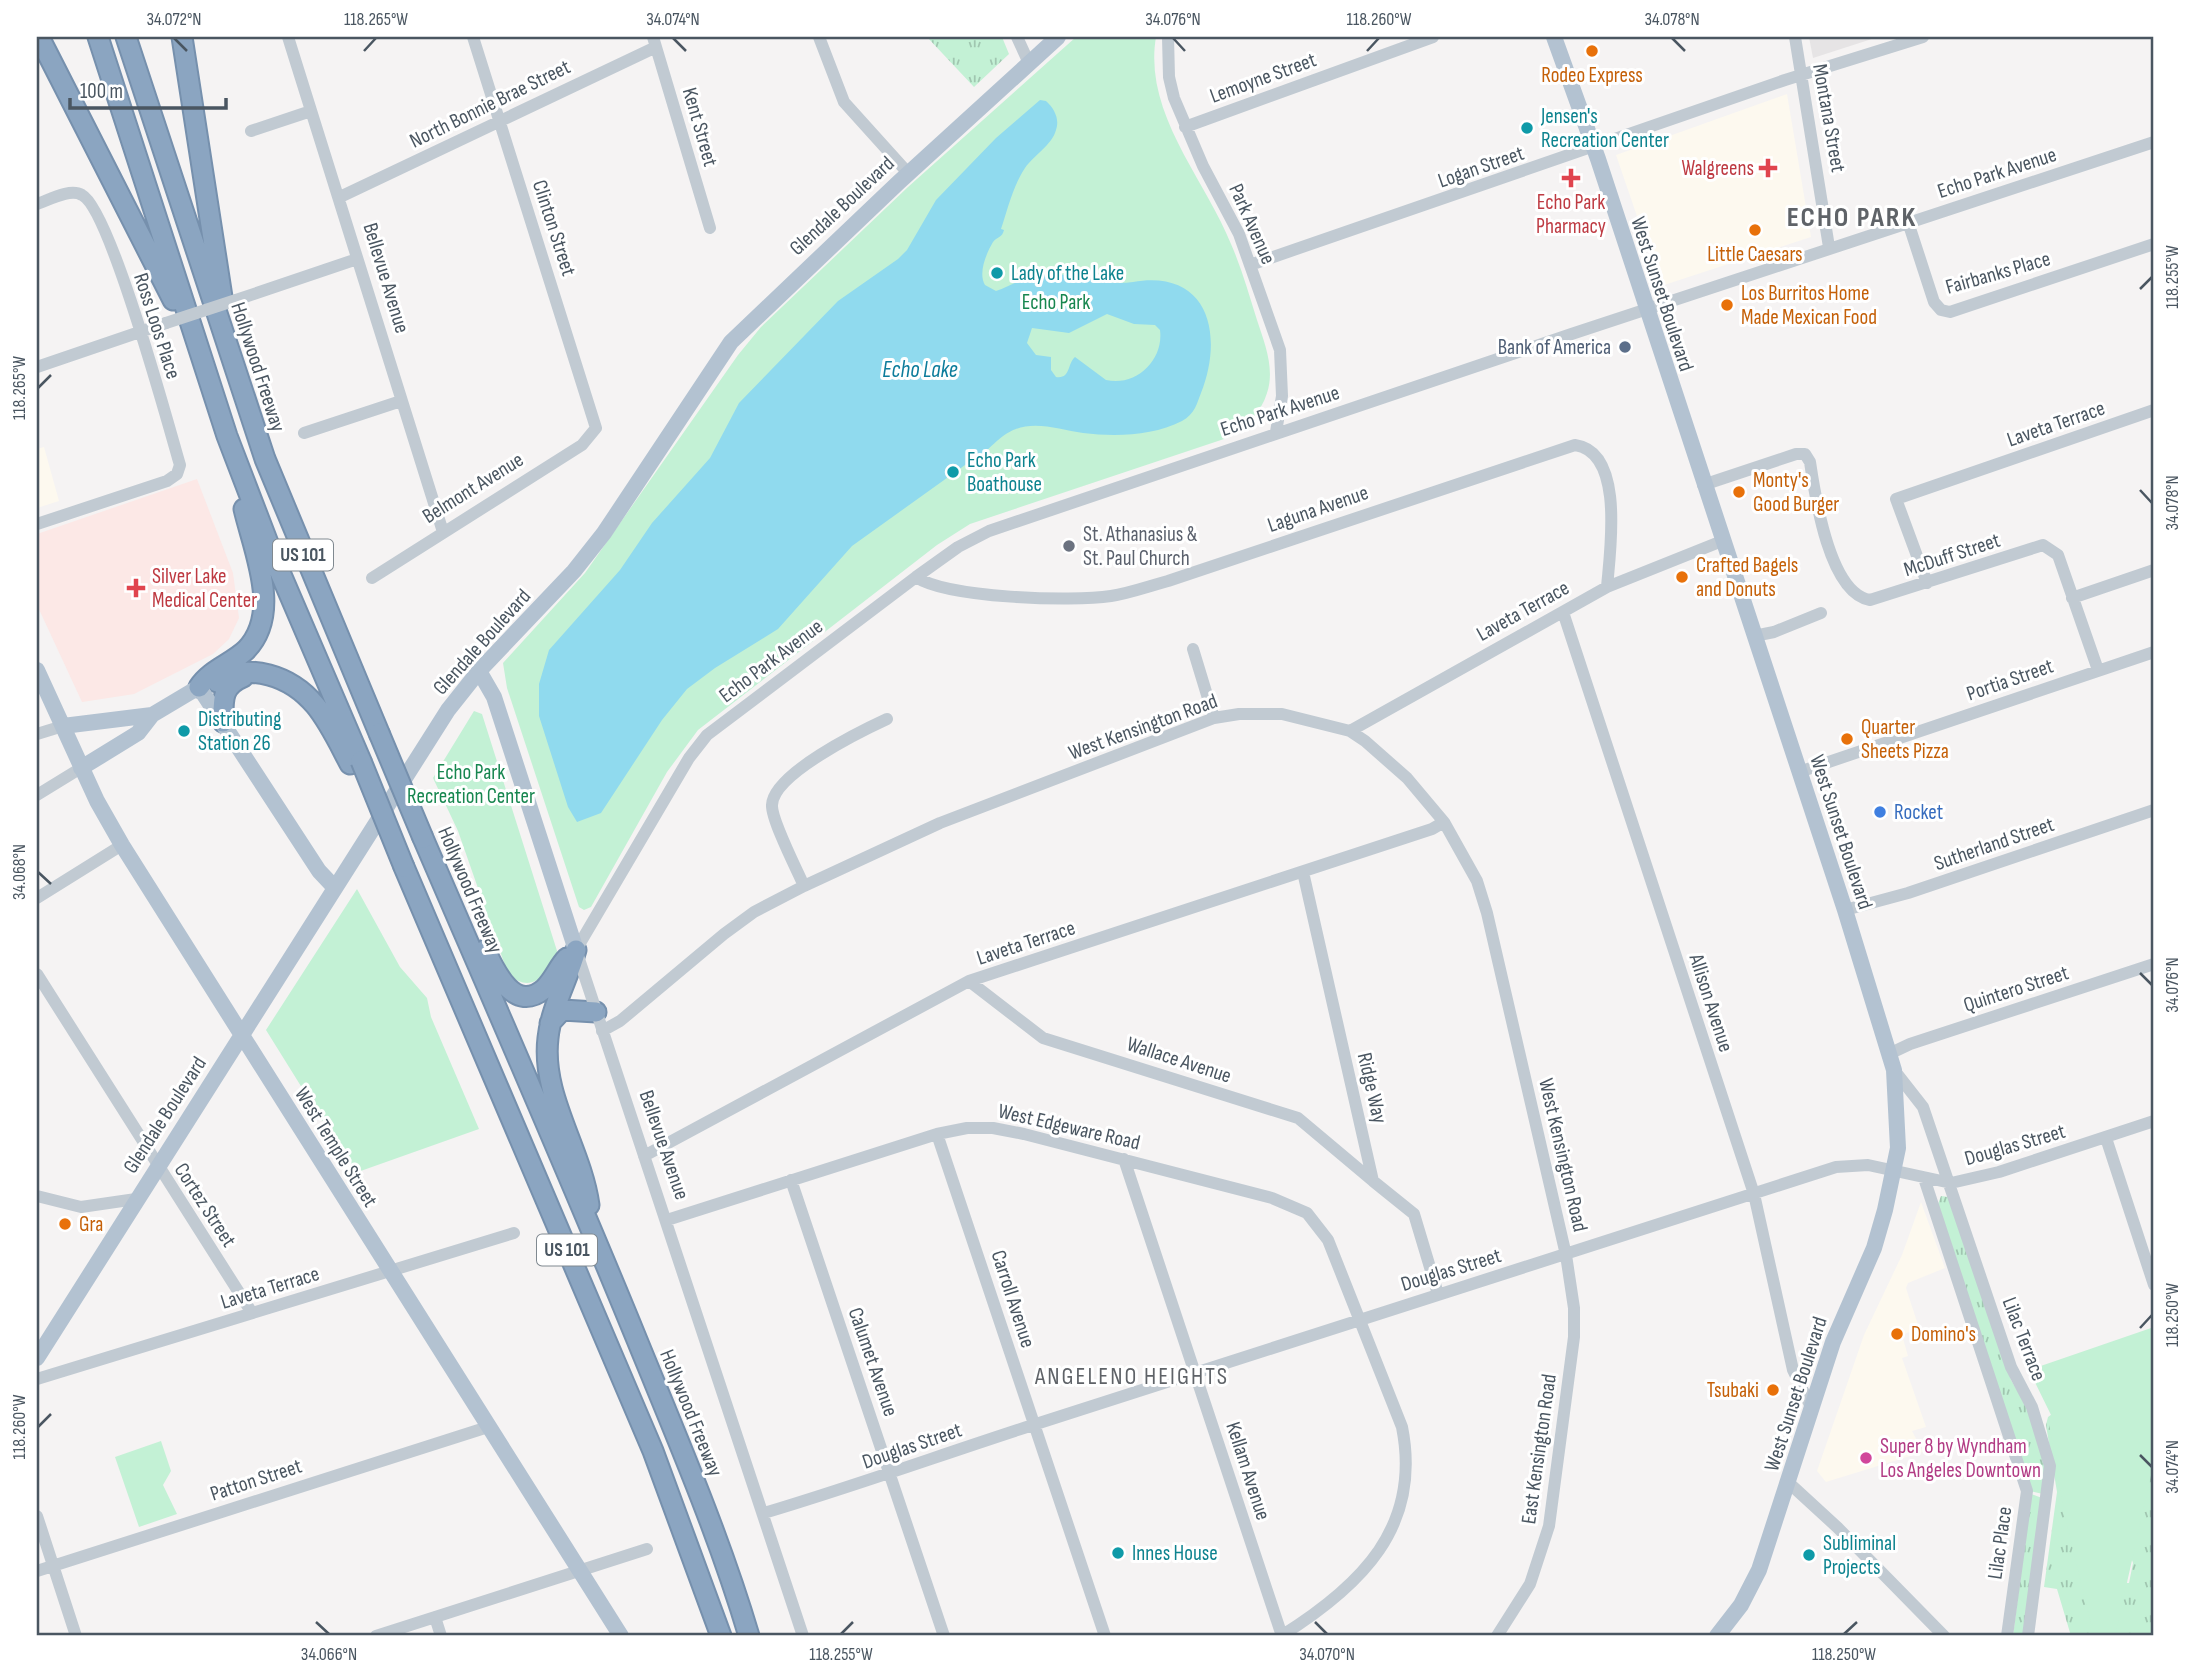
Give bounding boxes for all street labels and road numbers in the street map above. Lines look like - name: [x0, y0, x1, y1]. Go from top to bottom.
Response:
- street label: Lemoyne Street: [1206, 47, 1320, 109]
- street label: North Bonnie Brae Street: [406, 54, 574, 154]
- street label: Montana Street: [1807, 62, 1851, 174]
- street label: Kent Street: [677, 85, 723, 169]
- street label: Logan Street: [1435, 141, 1527, 193]
- street label: Echo Park Avenue: [1934, 142, 2060, 204]
- street label: Glendale Boulevard: [785, 151, 899, 261]
- street label: Clinton Street: [527, 177, 581, 279]
- street label: Park Avenue: [1223, 180, 1281, 268]
- street label: West Sunset Boulevard: [1625, 214, 1699, 374]
- street label: Bellevue Avenue: [357, 220, 415, 336]
- street label: Fairbanks Place: [1943, 246, 2053, 300]
- street label: Ross Loos Place: [128, 270, 186, 382]
- street label: Hollywood Freeway: [225, 299, 291, 435]
- street label: Echo Park Avenue: [1217, 380, 1343, 442]
- street label: Laveta Terrace: [2004, 396, 2108, 452]
- street label: Belmont Avenue: [418, 447, 528, 529]
- street label: Laguna Avenue: [1264, 480, 1372, 538]
- street label: McDuff Street: [1901, 528, 2003, 582]
- road number: US 101: [273, 540, 333, 570]
- street label: Laveta Terrace: [1472, 575, 1574, 647]
- street label: Glendale Boulevard: [428, 584, 536, 700]
- street label: Echo Park Avenue: [714, 614, 828, 708]
- street label: Portia Street: [1963, 654, 2057, 706]
- street label: West Kensington Road: [1065, 688, 1221, 766]
- street label: West Sunset Boulevard: [1804, 752, 1878, 912]
- street label: Sutherland Street: [1931, 812, 2057, 876]
- street label: Hollywood Freeway: [432, 823, 508, 957]
- street label: Laveta Terrace: [974, 915, 1078, 971]
- street label: Allison Avenue: [1683, 950, 1739, 1055]
- street label: Quintero Street: [1960, 960, 2072, 1018]
- street label: Wallace Avenue: [1124, 1031, 1234, 1089]
- street label: Ridge Way: [1352, 1050, 1392, 1126]
- street label: Glendale Boulevard: [118, 1052, 212, 1178]
- street label: West Kensington Road: [1533, 1076, 1593, 1234]
- street label: West Temple Street: [289, 1082, 383, 1212]
- street label: Bellevue Avenue: [634, 1087, 694, 1203]
- street label: West Edgeware Road: [996, 1099, 1142, 1155]
- street label: Douglas Street: [1962, 1119, 2068, 1171]
- street label: Cortez Street: [169, 1158, 241, 1252]
- road number: US 101: [537, 1234, 597, 1266]
- street label: Douglas Street: [1398, 1243, 1504, 1297]
- street label: Carroll Avenue: [986, 1247, 1040, 1351]
- street label: Laveta Terrace: [218, 1261, 322, 1315]
- street label: Lilac Terrace: [1997, 1294, 2051, 1384]
- street label: Calumet Avenue: [843, 1304, 903, 1420]
- street label: West Sunset Boulevard: [1759, 1314, 1833, 1474]
- street label: Hollywood Freeway: [654, 1346, 728, 1480]
- street label: East Kensington Road: [1516, 1372, 1562, 1526]
- street label: Douglas Street: [859, 1417, 965, 1475]
- street label: Kellam Avenue: [1220, 1419, 1276, 1523]
- street label: Patton Street: [207, 1453, 305, 1507]
- street label: Lilac Place: [1983, 1505, 2017, 1581]

